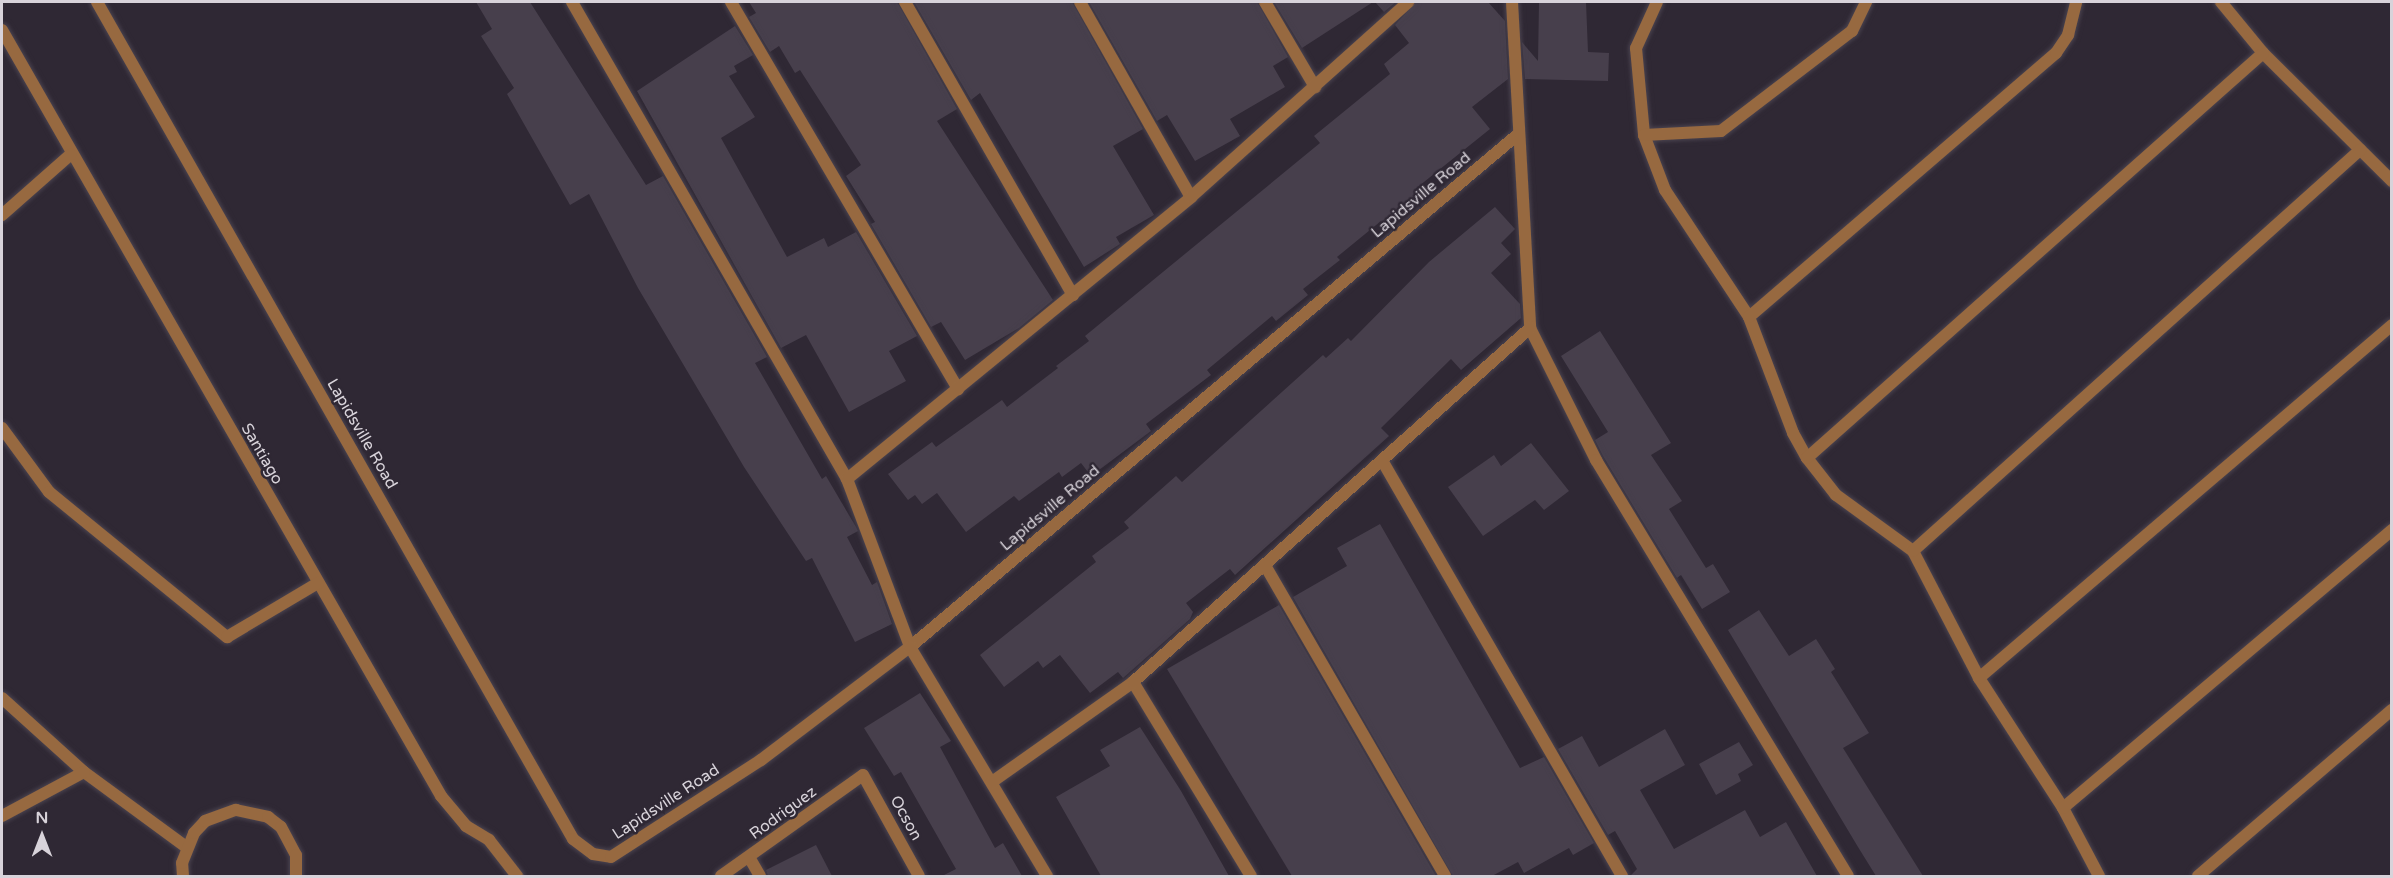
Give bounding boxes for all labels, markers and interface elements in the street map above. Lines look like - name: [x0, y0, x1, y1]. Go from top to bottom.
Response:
- street label: Lapidsville Road: [1367, 148, 1475, 242]
- street label: Lapidsville Road: [323, 376, 401, 492]
- street label: Santiago: [237, 420, 287, 488]
- street label: Lapidsville Road: [996, 461, 1104, 555]
- street label: Lapidsville Road: [609, 760, 723, 844]
- street label: Rodriguez: [746, 782, 820, 844]
- street label: Ocson: [886, 792, 926, 844]
- north arrow: [12, 806, 72, 866]
- text: N: [36, 808, 48, 828]

